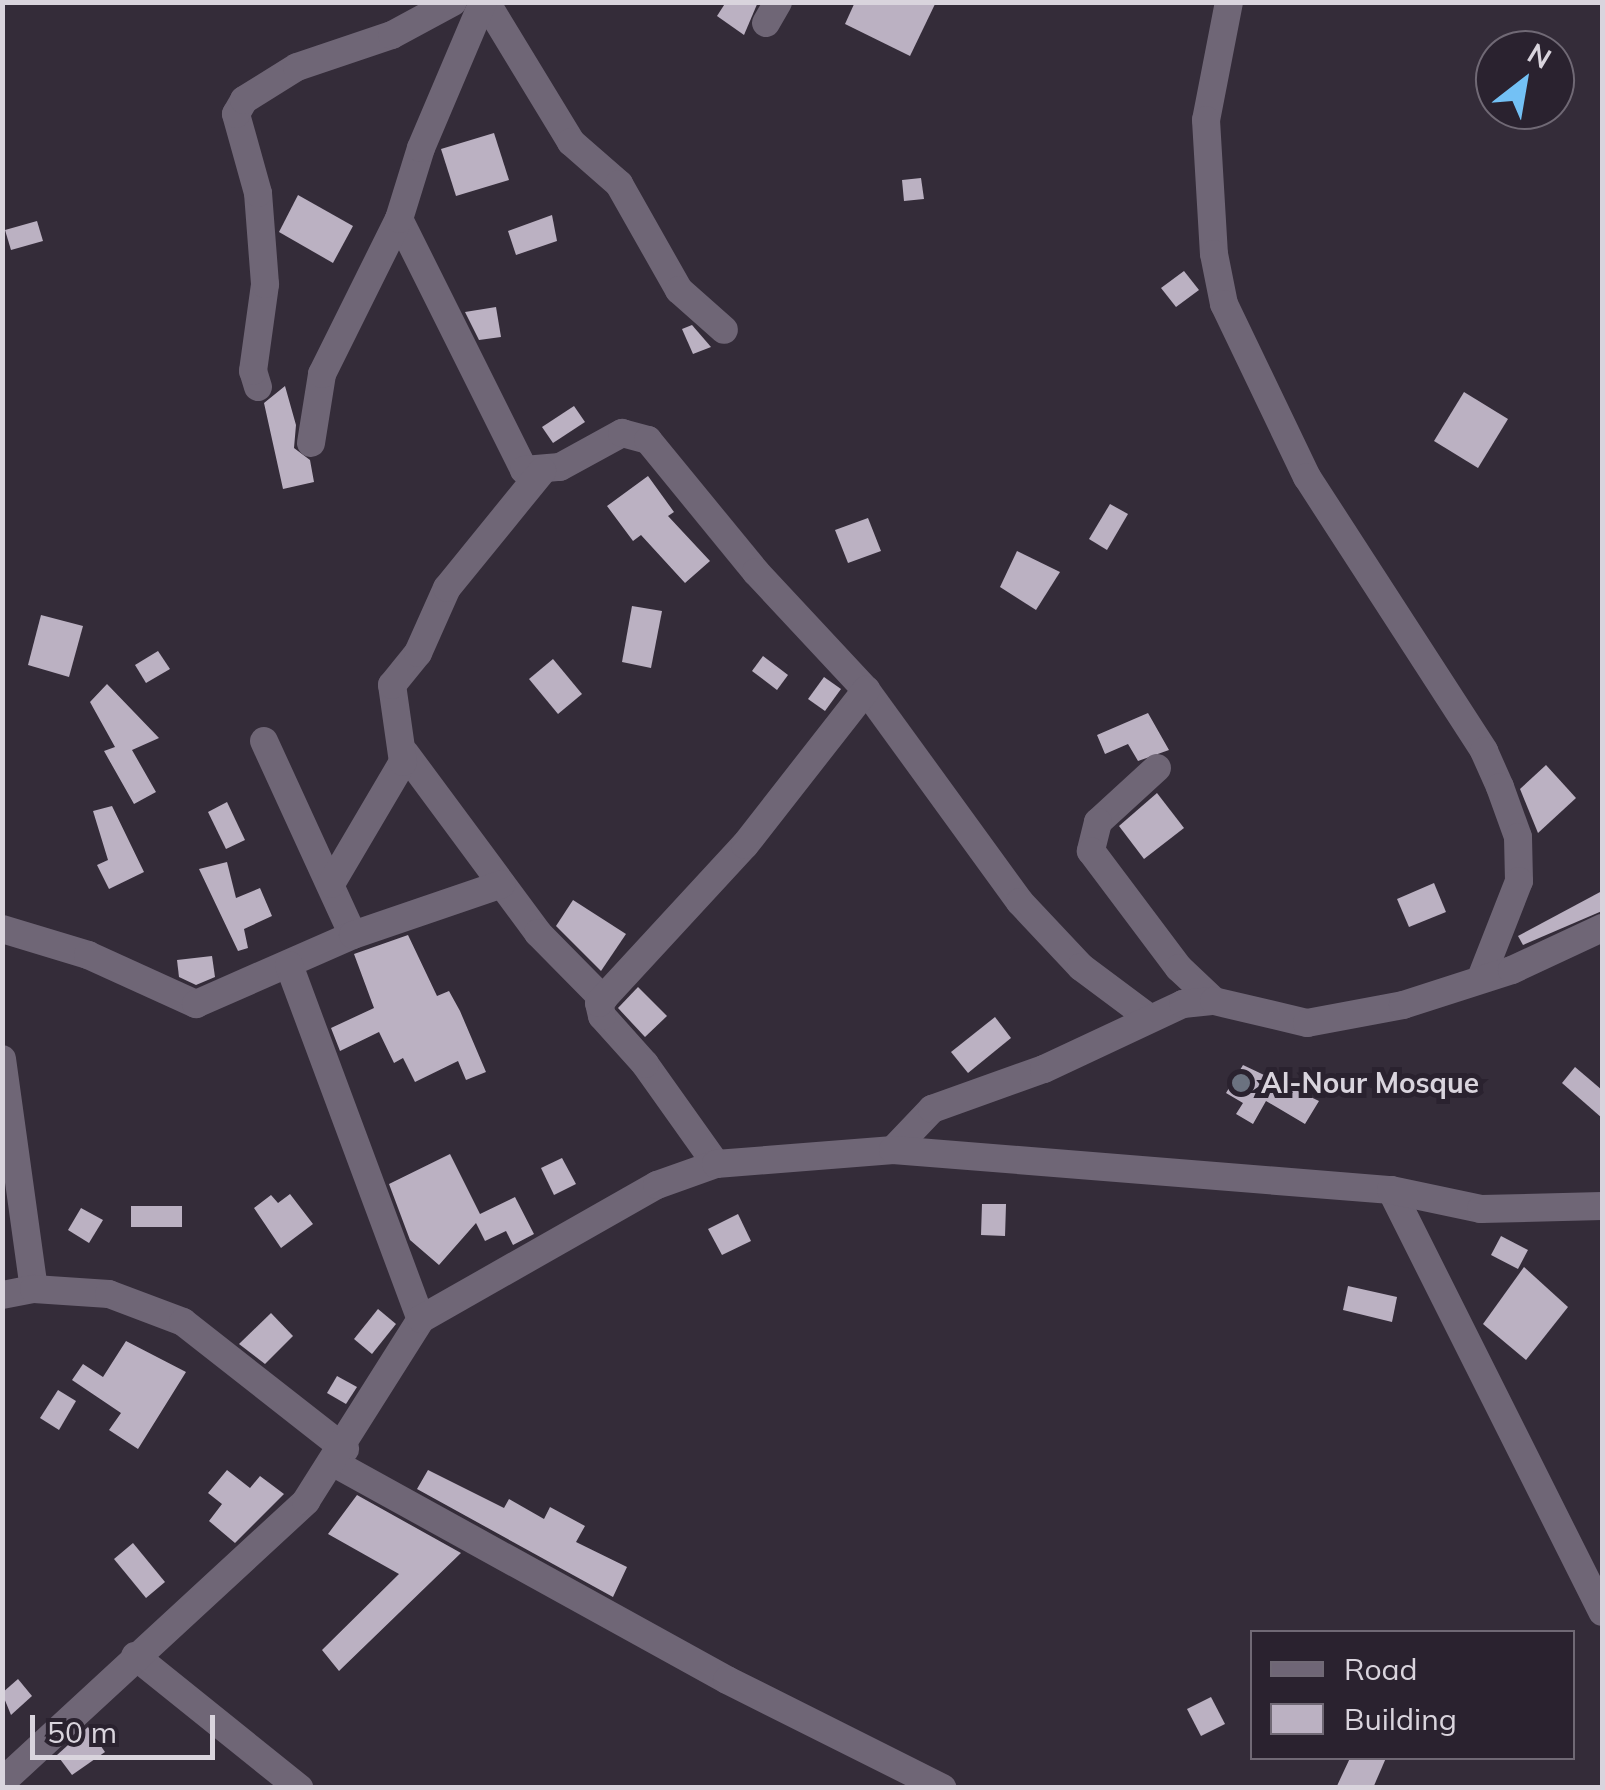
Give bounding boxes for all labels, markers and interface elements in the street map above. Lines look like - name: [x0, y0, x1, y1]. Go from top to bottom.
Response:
- north arrow: [1475, 30, 1575, 130]
- text: N: [1522, 35, 1558, 76]
- place label: Al-Nour Mosque: [1261, 1066, 1479, 1100]
- marker: Al-Nour Mosque: [1230, 1072, 1252, 1094]
- legend: [1250, 1630, 1575, 1760]
- text: Road: [1344, 1650, 1418, 1688]
- scale bar: [35, 1695, 220, 1757]
- text: Building: [1344, 1700, 1457, 1738]
- text: 50 m: [47, 1713, 117, 1751]

